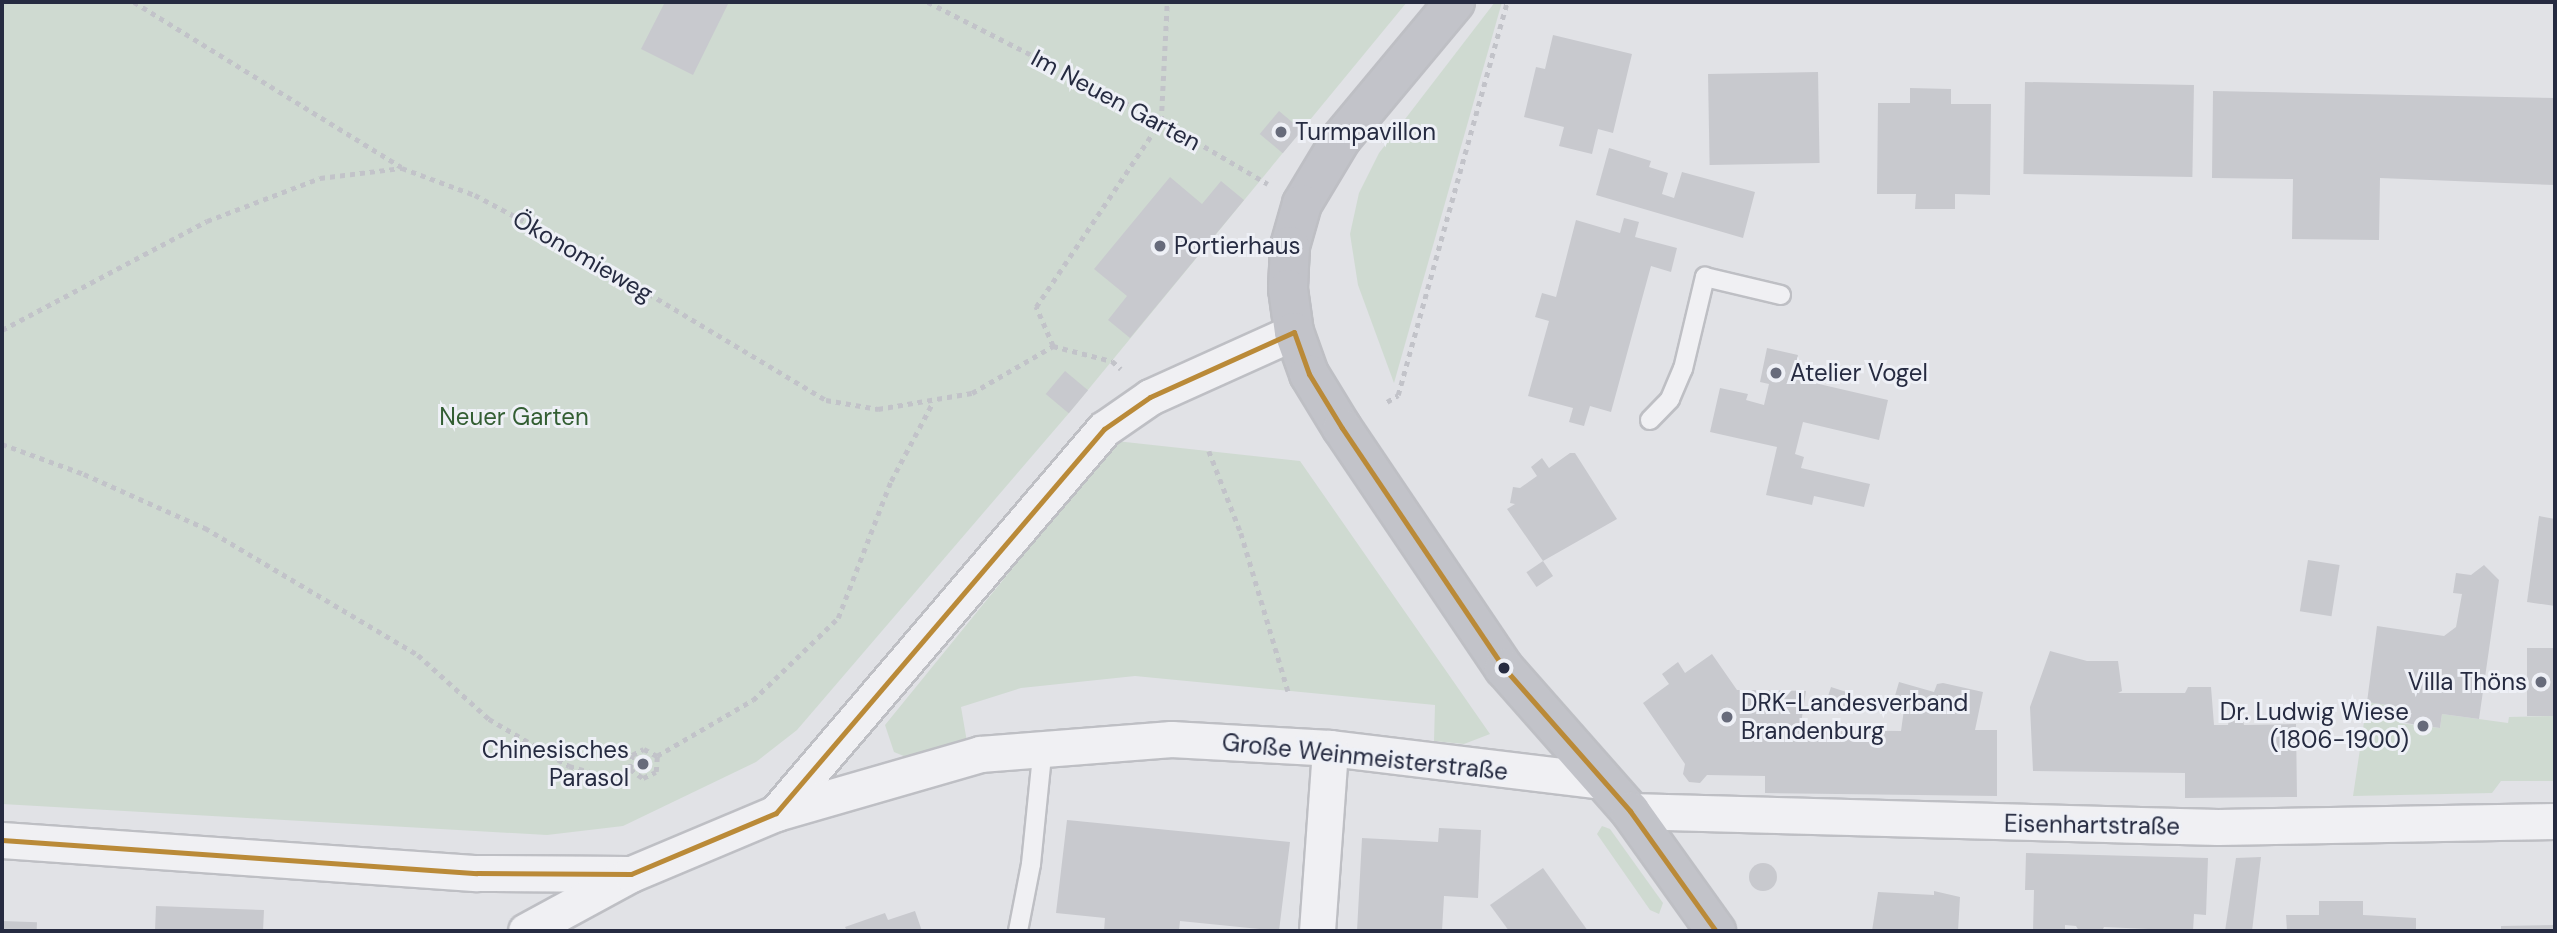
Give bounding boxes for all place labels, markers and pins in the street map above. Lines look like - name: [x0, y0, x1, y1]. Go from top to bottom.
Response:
- place label: Turmpavillon: [1295, 118, 1436, 146]
- marker: Turmpavillon: [1273, 124, 1289, 140]
- place label: Portierhaus: [1174, 232, 1301, 260]
- marker: Portierhaus: [1152, 238, 1168, 254]
- place label: Atelier Vogel: [1790, 359, 1928, 387]
- marker: Atelier Vogel: [1768, 365, 1784, 381]
- unlabelled marker: [1497, 661, 1511, 675]
- place label: Villa Thöns: [2408, 668, 2527, 696]
- marker: Villa Thöns: [2533, 674, 2549, 690]
- place label: DRK-Landesverband Brandenburg: [1741, 689, 1968, 745]
- place label: Dr. Ludwig Wiese (1806-1900): [2220, 698, 2409, 754]
- marker: DRK-Landesverband Brandenburg: [1719, 709, 1735, 725]
- marker: Dr. Ludwig Wiese (1806-1900): [2415, 718, 2431, 734]
- place label: Chinesisches Parasol: [482, 736, 629, 792]
- marker: Chinesisches Parasol: [635, 756, 651, 772]

